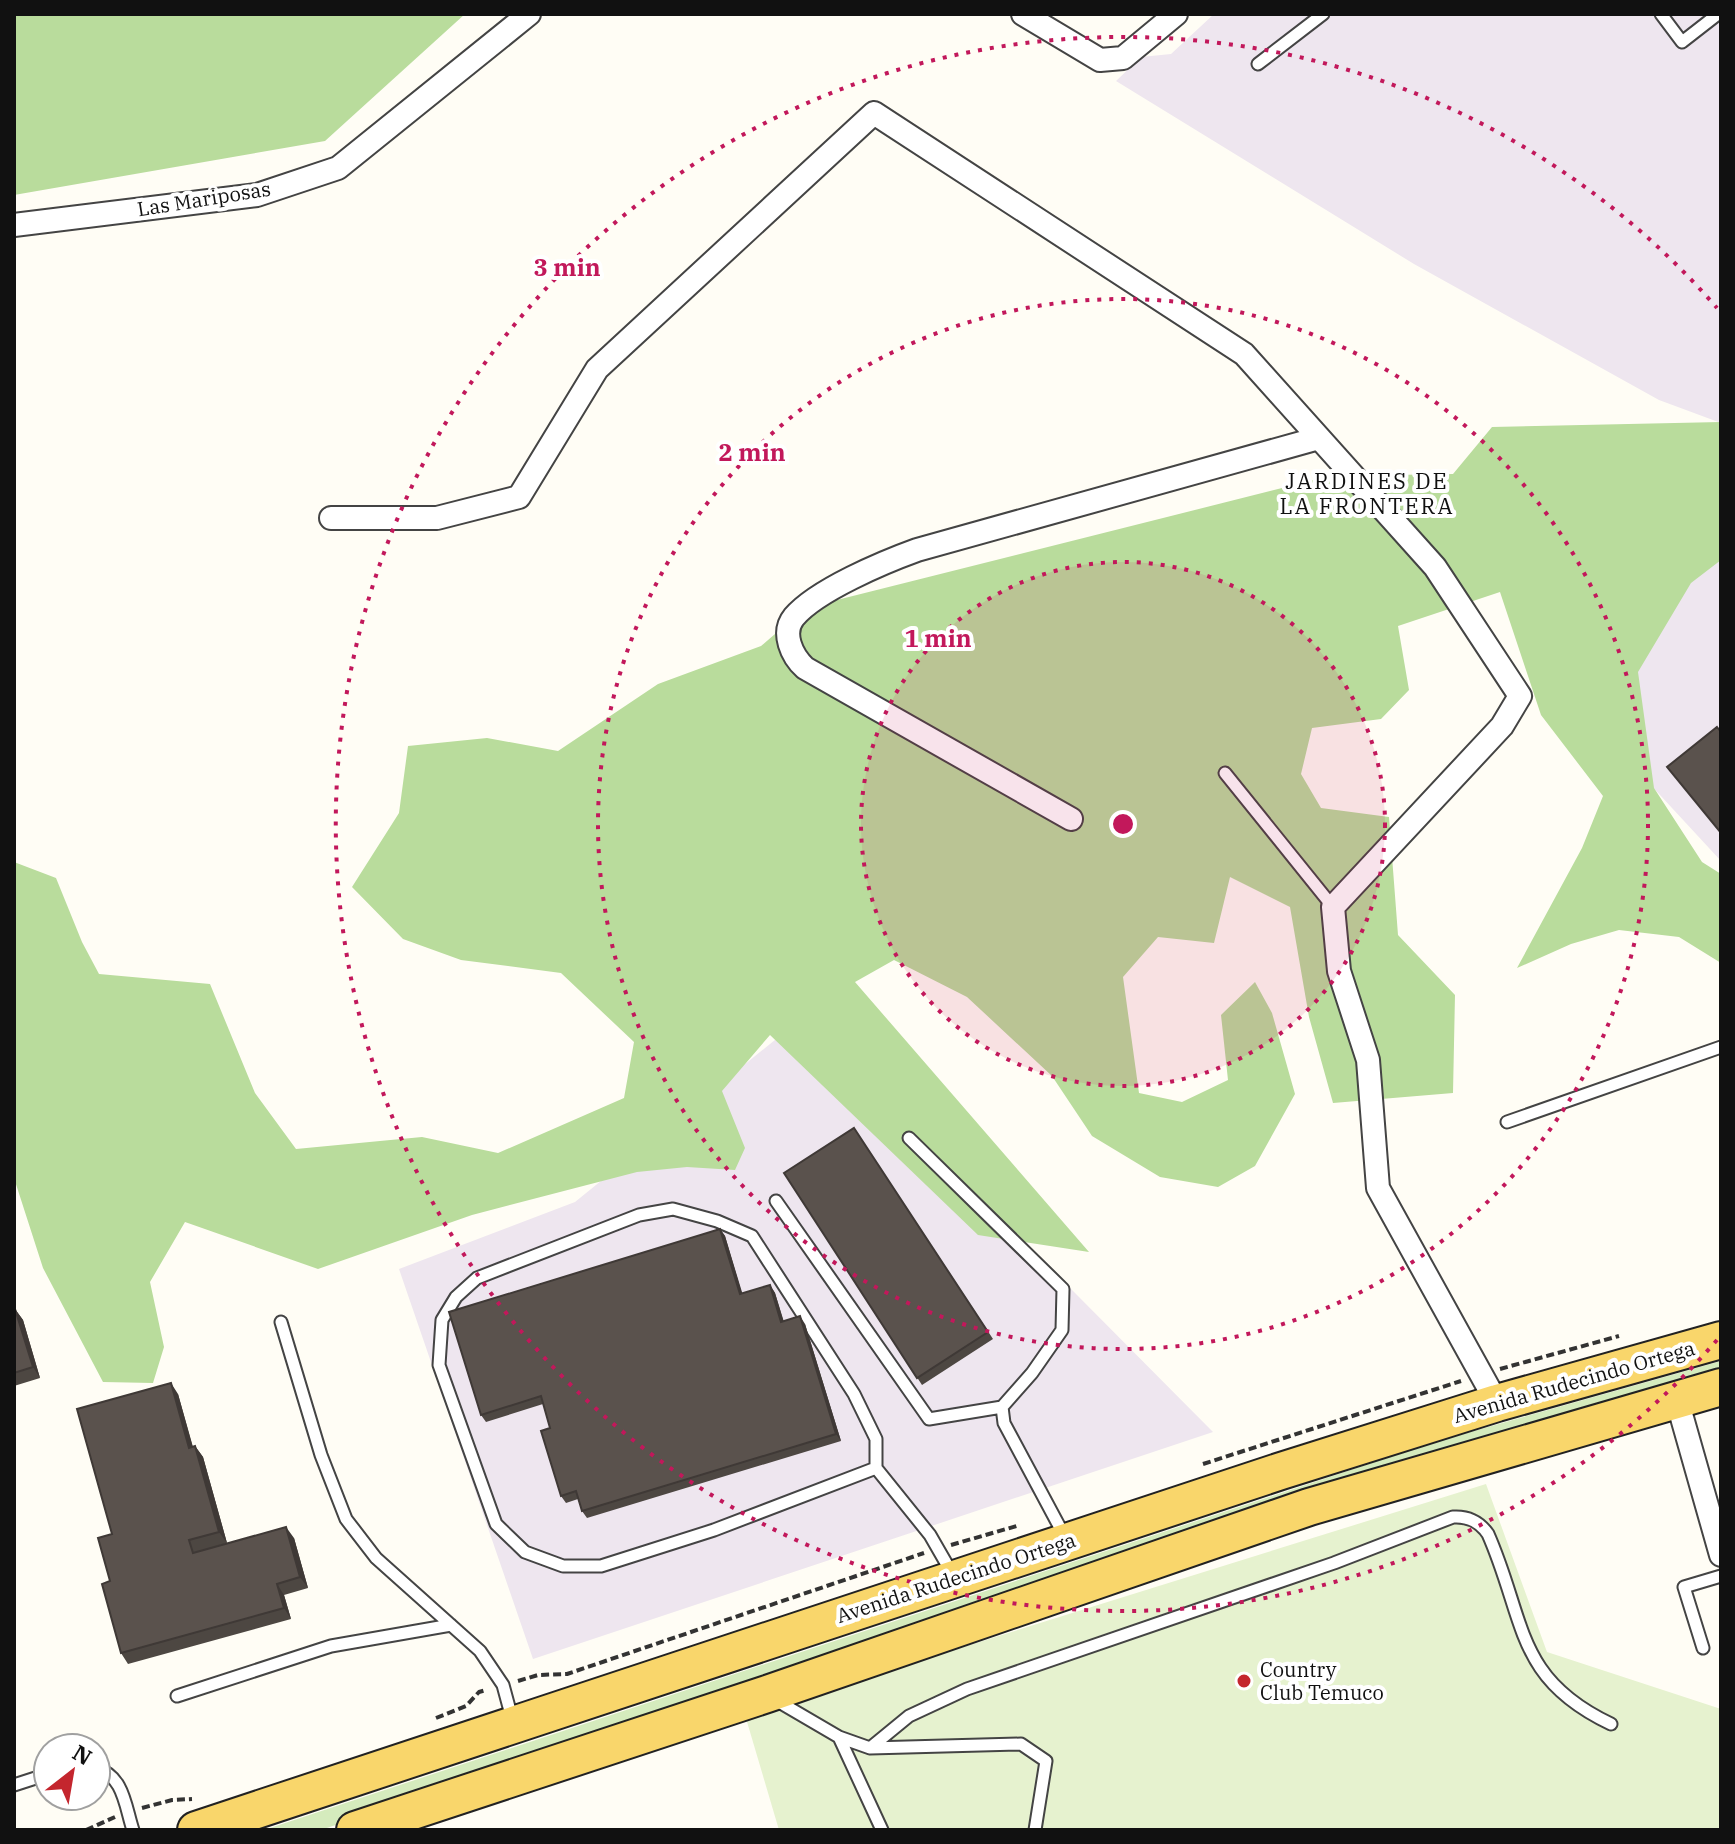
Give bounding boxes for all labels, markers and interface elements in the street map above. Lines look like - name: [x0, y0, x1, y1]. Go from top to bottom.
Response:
- street label: Las Mariposas: [135, 175, 273, 222]
- text: 3 min: [533, 251, 601, 283]
- text: 2 min: [718, 436, 786, 468]
- district label: JARDINES DE LA FRONTERA: [1279, 466, 1455, 520]
- text: 1 min: [904, 622, 972, 654]
- centre of rings: [1109, 810, 1137, 838]
- street label: Avenida Rudecindo Ortega: [1450, 1334, 1698, 1429]
- street label: Avenida Rudecindo Ortega: [833, 1526, 1079, 1629]
- place label: Country Club Temuco: [1260, 1656, 1384, 1706]
- marker: Country Club Temuco: [1235, 1672, 1253, 1690]
- north arrow: [32, 1732, 112, 1812]
- text: N: [68, 1738, 97, 1771]

